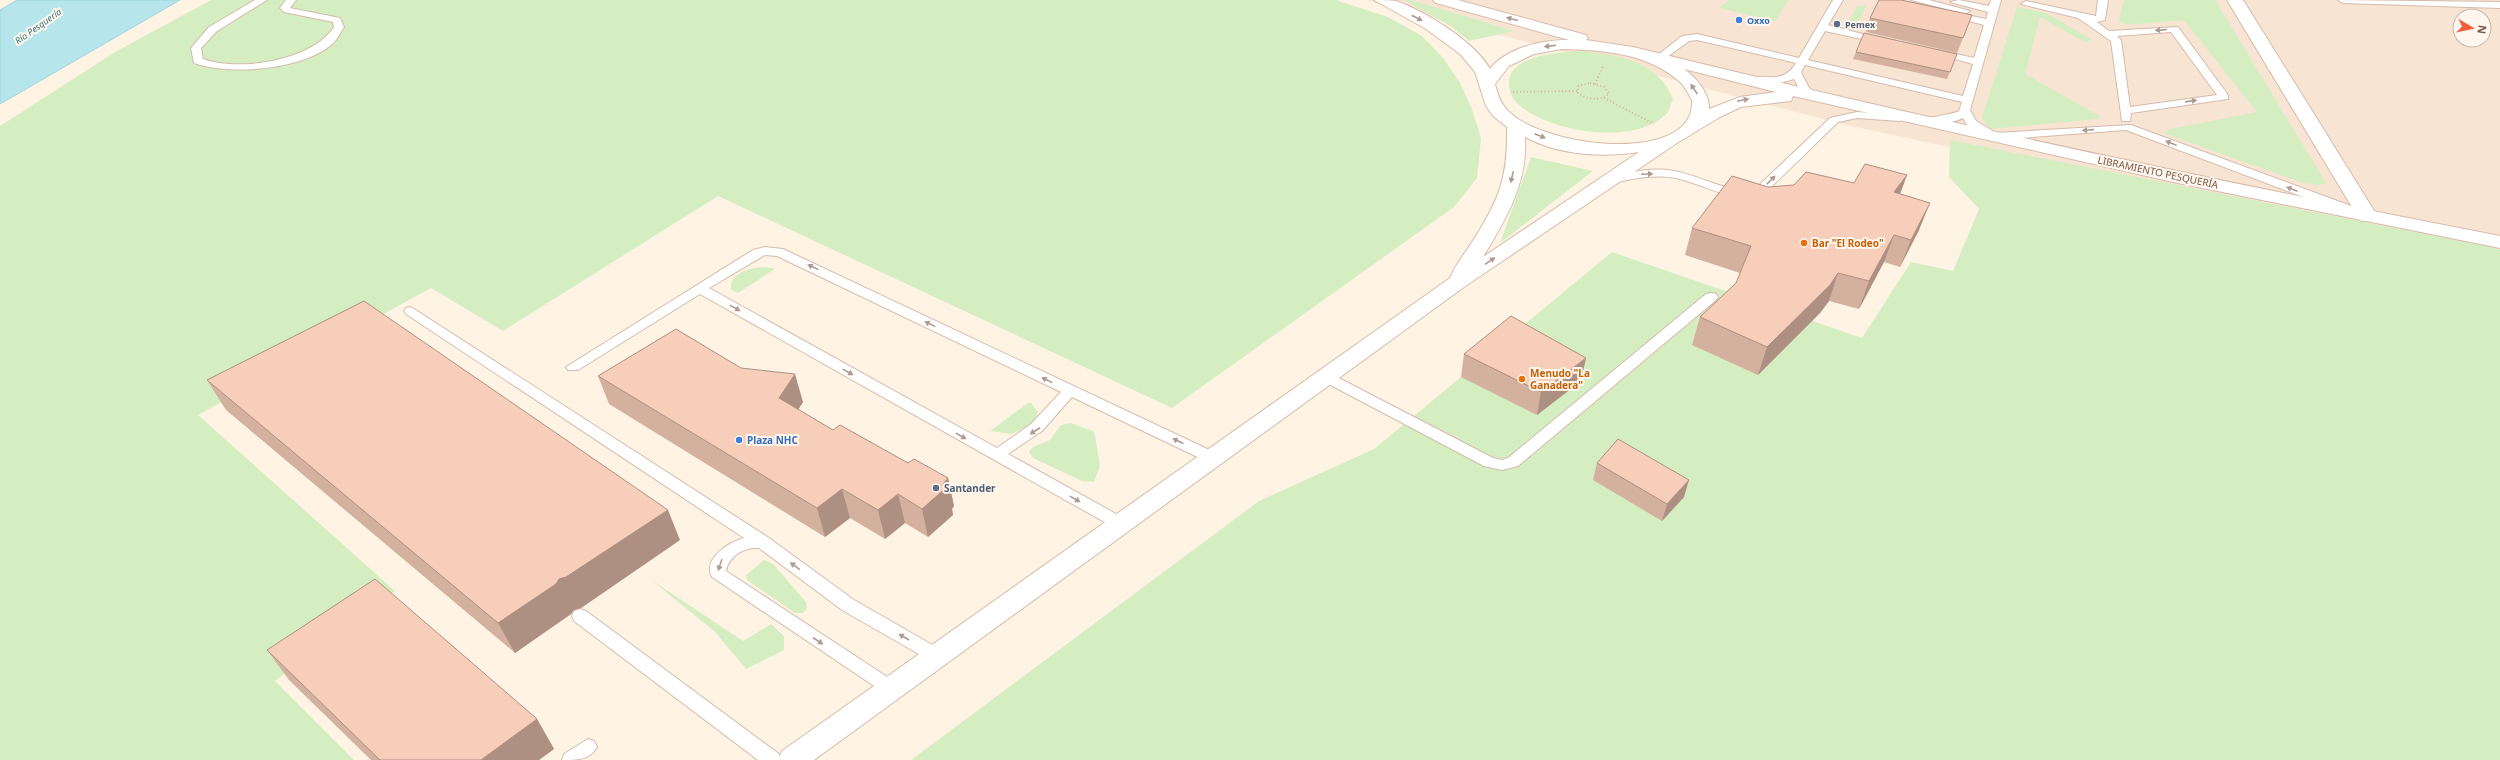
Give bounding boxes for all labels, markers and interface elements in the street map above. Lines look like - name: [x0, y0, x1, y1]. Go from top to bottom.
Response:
- water label: Río Pesquería: [12, 5, 64, 47]
- north arrow: [2452, 8, 2492, 48]
- place label: Oxxo: [1747, 14, 1770, 27]
- one-way arrow: [1411, 15, 1423, 21]
- marker: Oxxo: [1734, 15, 1744, 25]
- one-way arrow: [1506, 16, 1518, 22]
- place label: Pemex: [1845, 18, 1876, 31]
- marker: Pemex: [1832, 19, 1842, 29]
- text: N: [2474, 24, 2490, 35]
- one-way arrow: [2155, 26, 2167, 33]
- one-way arrow: [1543, 43, 1556, 49]
- one-way arrow: [1690, 84, 1698, 94]
- one-way arrow: [1737, 97, 1749, 103]
- one-way arrow: [2185, 98, 2198, 105]
- one-way arrow: [2082, 126, 2094, 133]
- one-way arrow: [1534, 134, 1546, 140]
- one-way arrow: [2164, 140, 2176, 146]
- street label: LIBRAMIENTO PESQUERÍA: [2096, 152, 2220, 192]
- one-way arrow: [1508, 171, 1514, 184]
- one-way arrow: [1641, 171, 1654, 177]
- one-way arrow: [1766, 175, 1776, 185]
- one-way arrow: [2286, 185, 2298, 191]
- place label: Bar "El Rodeo": [1812, 236, 1884, 250]
- marker: Bar "El Rodeo": [1799, 238, 1809, 248]
- one-way arrow: [1485, 257, 1495, 265]
- one-way arrow: [807, 264, 819, 270]
- one-way arrow: [729, 304, 741, 311]
- one-way arrow: [924, 321, 936, 327]
- place label: Menudo "La Ganadera": [1530, 366, 1590, 392]
- one-way arrow: [842, 368, 854, 375]
- marker: Menudo "La Ganadera": [1517, 374, 1527, 384]
- one-way arrow: [1041, 377, 1053, 383]
- one-way arrow: [1029, 427, 1040, 434]
- one-way arrow: [955, 432, 967, 439]
- place label: Plaza NHC: [747, 433, 798, 447]
- marker: Plaza NHC: [734, 435, 744, 445]
- one-way arrow: [1172, 438, 1183, 444]
- place label: Santander: [944, 481, 996, 495]
- marker: Santander: [931, 483, 941, 493]
- one-way arrow: [1069, 495, 1081, 502]
- one-way arrow: [717, 559, 723, 571]
- one-way arrow: [790, 561, 801, 570]
- one-way arrow: [898, 633, 909, 640]
- one-way arrow: [813, 637, 823, 645]

